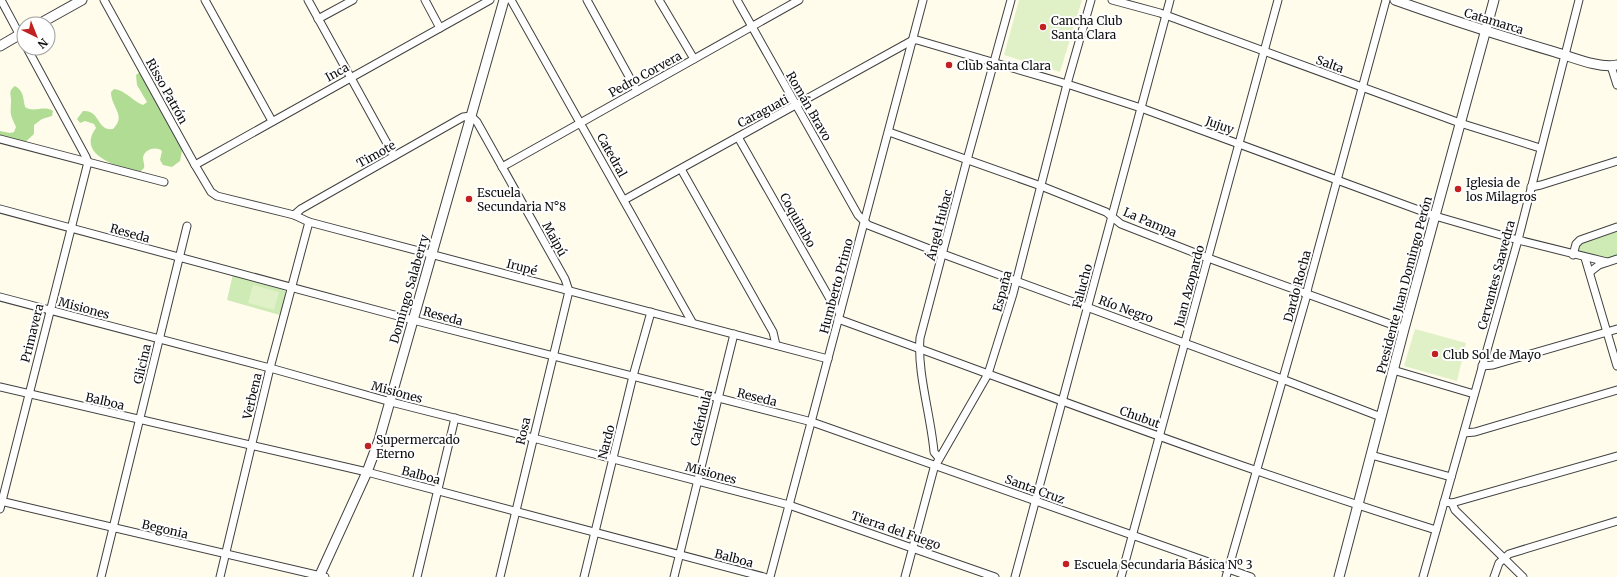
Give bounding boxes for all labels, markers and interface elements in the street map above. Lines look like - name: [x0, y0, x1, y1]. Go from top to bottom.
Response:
- street label: Catamarca: [1462, 5, 1526, 37]
- place label: Cancha Club Santa Clara: [1051, 13, 1122, 42]
- north arrow: [16, 16, 56, 56]
- marker: Cancha Club Santa Clara: [1038, 22, 1048, 32]
- text: N: [35, 35, 51, 52]
- street label: Pedro Corvera: [606, 48, 685, 100]
- street label: Salta: [1314, 52, 1347, 76]
- street label: Risso Patrón: [143, 56, 191, 126]
- place label: Club Santa Clara: [957, 58, 1052, 73]
- street label: Inca: [323, 59, 352, 85]
- marker: Club Santa Clara: [944, 60, 954, 70]
- street label: Román Bravo: [783, 69, 835, 143]
- street label: Caraguati: [735, 91, 791, 131]
- street label: Jujuy: [1203, 113, 1236, 137]
- street label: Catedral: [594, 130, 630, 180]
- street label: Timote: [354, 137, 398, 171]
- place label: Iglesia de los Milagros: [1466, 175, 1537, 204]
- marker: Iglesia de los Milagros: [1453, 184, 1463, 194]
- place label: Escuela Secundaria N°8: [477, 185, 566, 214]
- street label: Ángel Hubac: [923, 188, 955, 263]
- street label: Coquimbo: [777, 190, 819, 250]
- marker: Escuela Secundaria N°8: [464, 194, 474, 204]
- street label: Presidente Juan Domingo Perón: [1373, 195, 1435, 375]
- street label: La Pampa: [1121, 204, 1180, 240]
- street label: Cervantes Saavedra: [1474, 218, 1518, 331]
- street label: Maipú: [539, 219, 571, 259]
- street label: Reseda: [108, 220, 152, 246]
- street label: Domingo Salaberry: [386, 233, 432, 345]
- street label: Humberto Primo: [816, 237, 856, 335]
- street label: Juan Azopardo: [1171, 243, 1207, 330]
- street label: Dardo Rocha: [1280, 248, 1314, 323]
- street label: Irupé: [505, 256, 539, 278]
- street label: Falucho: [1069, 262, 1095, 310]
- street label: España: [989, 268, 1015, 313]
- street label: Río Negro: [1097, 292, 1155, 326]
- street label: Misiones: [57, 294, 111, 322]
- street label: Primavera: [17, 302, 47, 364]
- street label: Reseda: [421, 303, 465, 329]
- street label: Glicina: [130, 342, 154, 385]
- place label: Club Sol de Mayo: [1443, 347, 1541, 362]
- marker: Club Sol de Mayo: [1430, 349, 1440, 359]
- street label: Verbena: [239, 371, 265, 422]
- street label: Misiones: [370, 378, 424, 406]
- street label: Reseda: [735, 385, 779, 409]
- street label: Caléndula: [687, 388, 715, 448]
- street label: Balboa: [84, 389, 127, 413]
- street label: Chubut: [1118, 403, 1163, 431]
- street label: Rosa: [513, 415, 534, 446]
- street label: Nardo: [595, 423, 617, 461]
- place label: Supermercado Eterno: [376, 432, 460, 461]
- marker: Supermercado Eterno: [363, 441, 373, 451]
- street label: Misiones: [684, 459, 738, 487]
- street label: Balboa: [400, 463, 443, 488]
- street label: Santa Cruz: [1003, 471, 1067, 507]
- street label: Tierra del Fuego: [849, 508, 943, 552]
- street label: Begonia: [140, 516, 190, 542]
- street label: Balboa: [713, 546, 756, 571]
- place label: Escuela Secundaria Básica Nº 3: [1074, 557, 1253, 572]
- marker: Escuela Secundaria Básica Nº 3: [1061, 559, 1071, 569]

